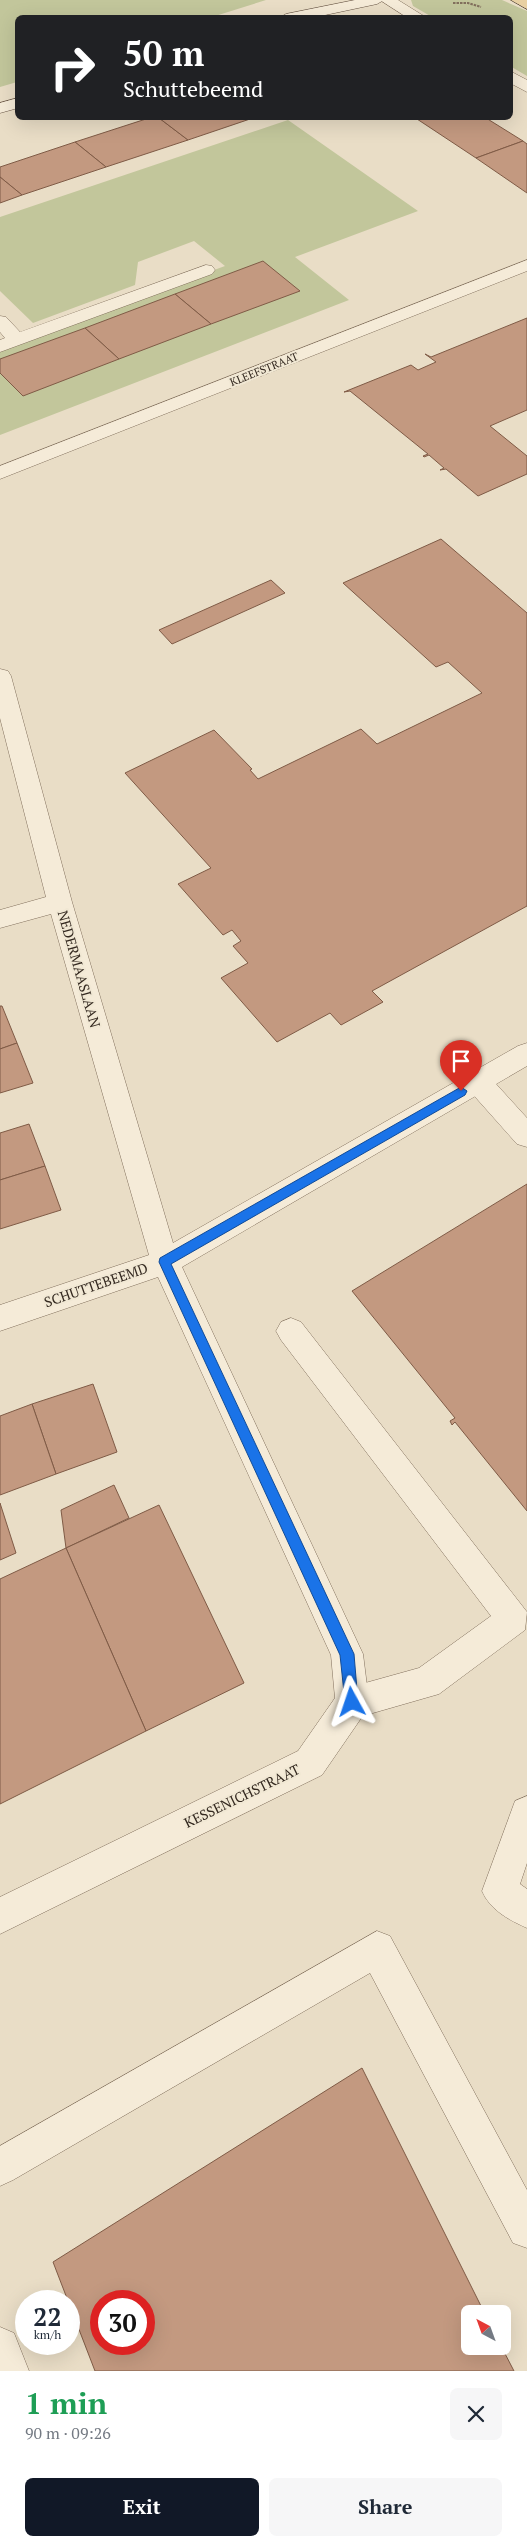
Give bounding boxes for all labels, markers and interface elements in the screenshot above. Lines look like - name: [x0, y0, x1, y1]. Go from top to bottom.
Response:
- text: 50 m: [123, 30, 204, 76]
- icon: right: [40, 35, 105, 100]
- text: Schuttebeemd: [123, 74, 263, 103]
- street label: KLEEFSTRAAT: [228, 349, 300, 389]
- street label: NEDERMAASLAAN: [54, 908, 105, 1030]
- pin: [440, 1040, 482, 1091]
- icon: arrive: [447, 1047, 475, 1075]
- street label: SCHUTTEBEEMD: [41, 1258, 150, 1311]
- position arrow: [325, 1675, 377, 1727]
- street label: KESSENICHSTRAAT: [181, 1759, 303, 1832]
- speed limit sign: 30: [90, 2290, 155, 2355]
- text: 22: [33, 2300, 62, 2333]
- north arrow: [461, 2305, 511, 2355]
- map controls: [461, 2305, 511, 2355]
- text: km/h: [34, 2327, 61, 2342]
- text: 1 min: [25, 2383, 107, 2423]
- button: close: [450, 2388, 502, 2440]
- text: 90 m · 09:26: [25, 2422, 111, 2444]
- button: Exit: [25, 2478, 259, 2536]
- button: Share: [269, 2478, 502, 2536]

